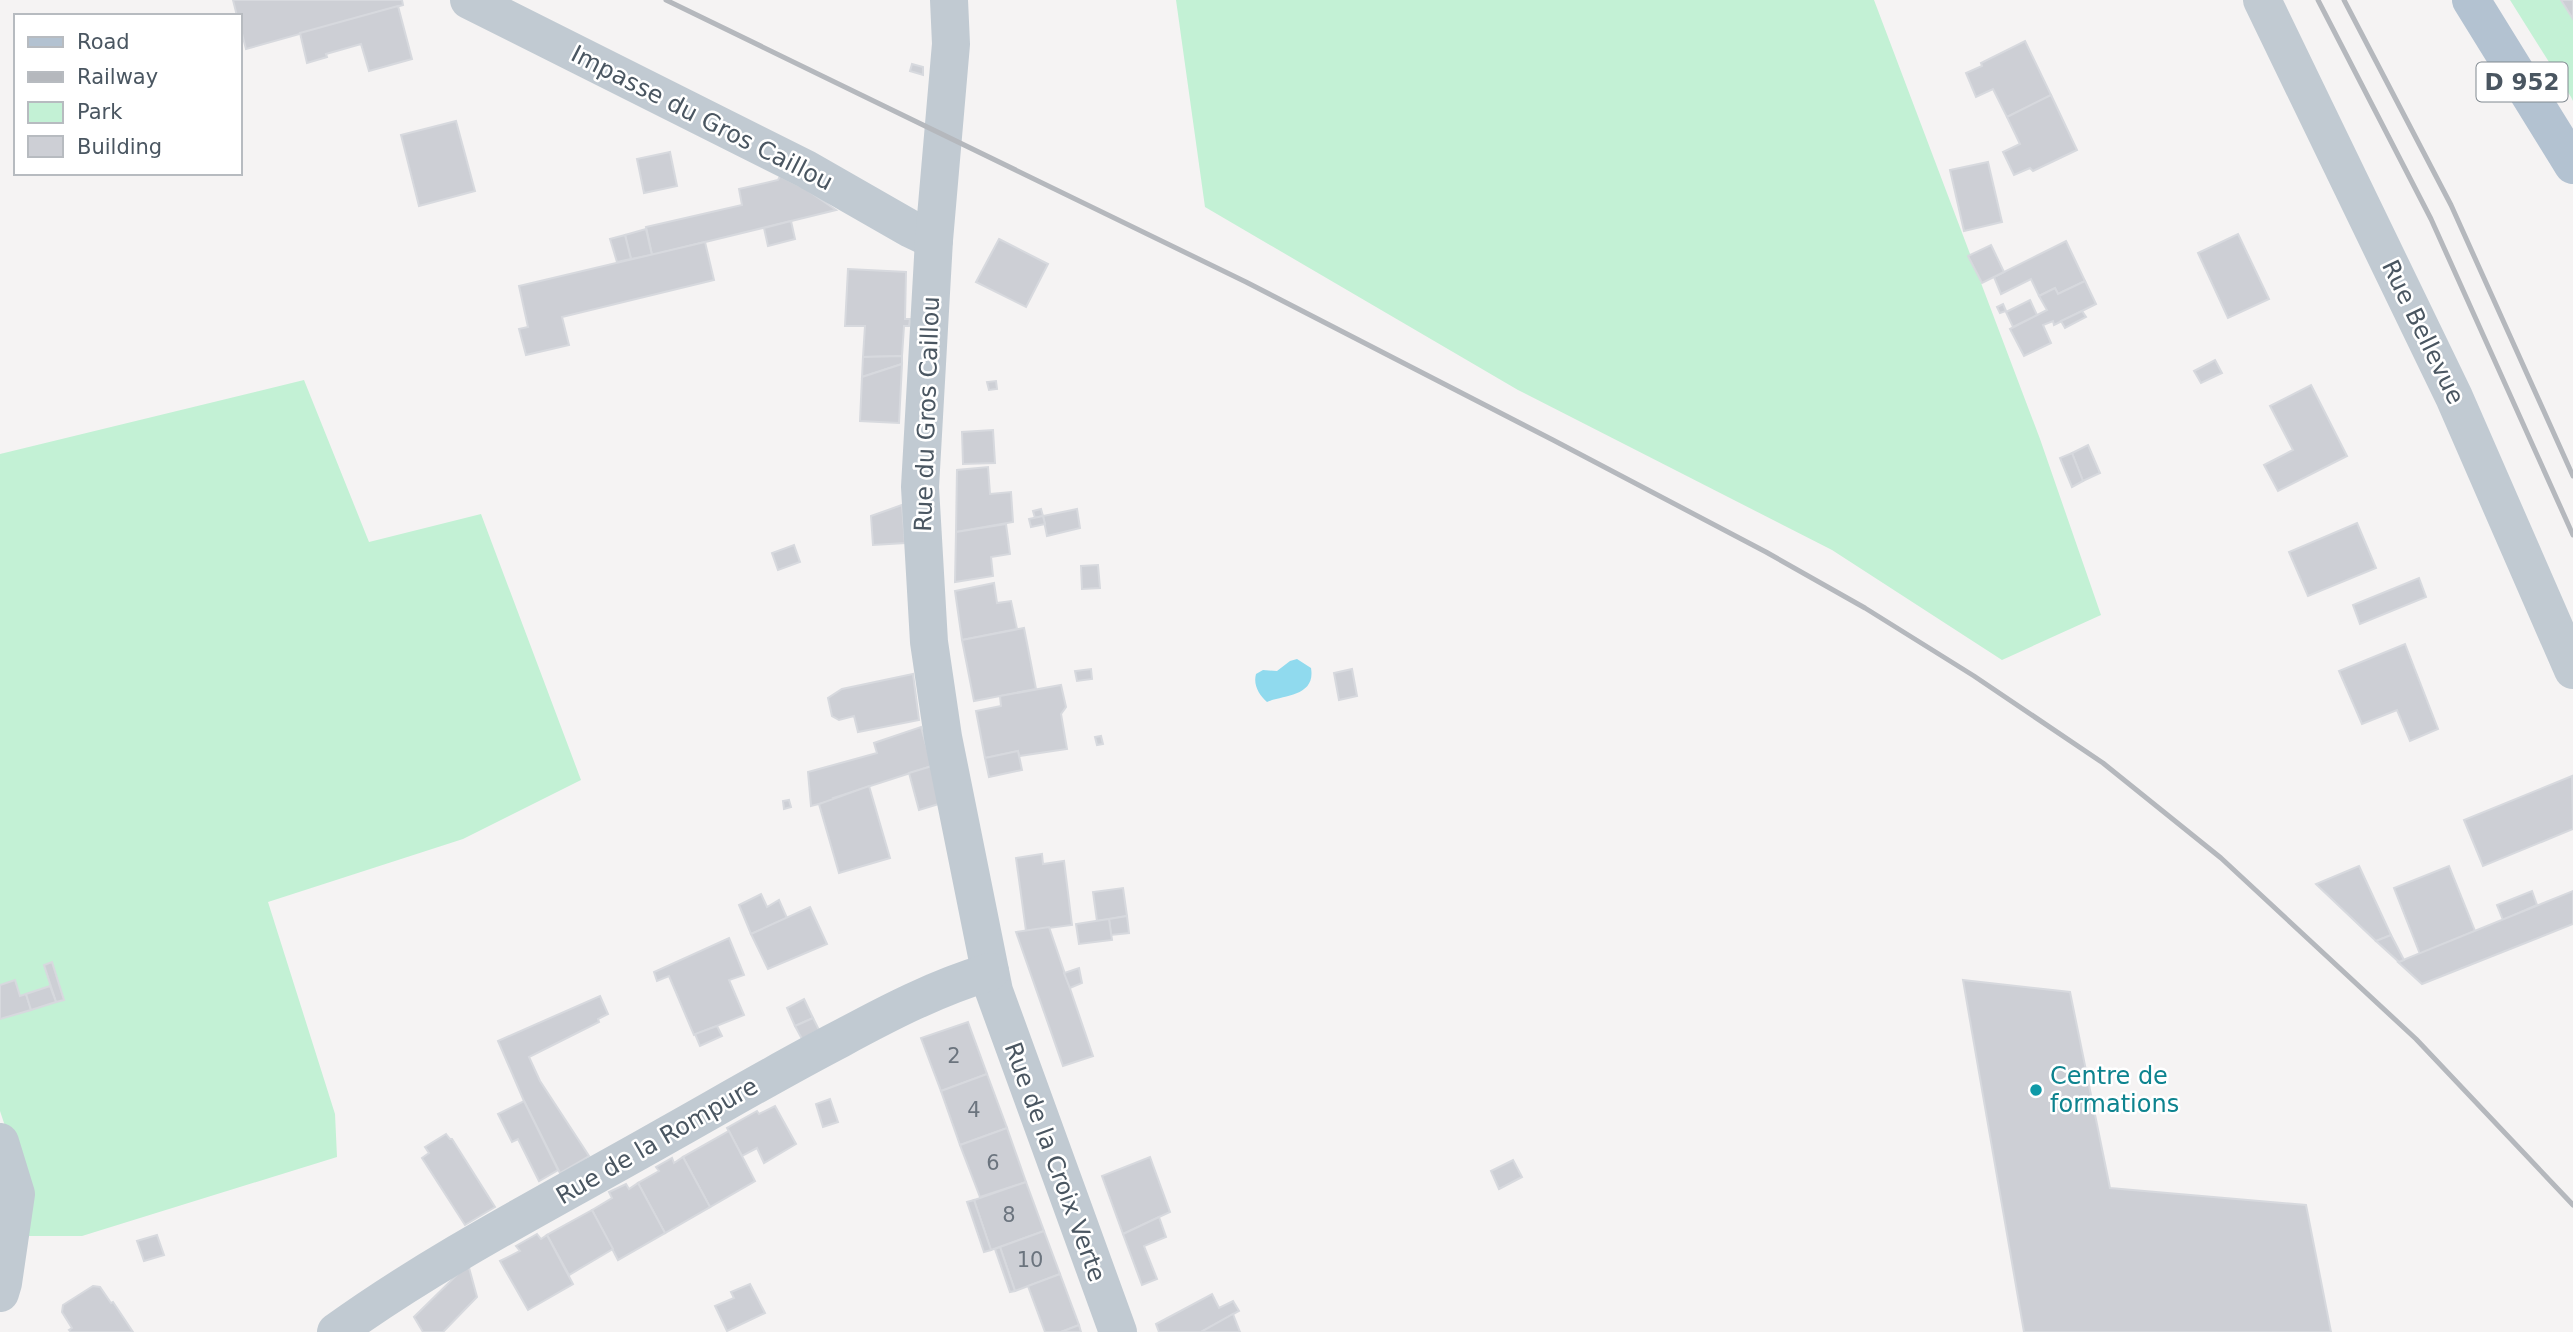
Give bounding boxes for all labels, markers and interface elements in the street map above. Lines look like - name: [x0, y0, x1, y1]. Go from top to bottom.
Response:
- legend: [14, 14, 242, 175]
- text: Road: [77, 30, 130, 54]
- street label: Impasse du Gros Caillou: [566, 40, 838, 196]
- road number: D 952: [2476, 62, 2568, 102]
- text: Railway: [77, 65, 158, 89]
- text: Park: [77, 100, 123, 124]
- text: Building: [77, 135, 162, 159]
- street label: Rue Bellevue: [2376, 255, 2470, 409]
- street label: Rue du Gros Caillou: [909, 296, 945, 532]
- street label: Rue de la Croix Verte: [999, 1039, 1111, 1285]
- house number: 2: [947, 1044, 961, 1068]
- place label: Centre de formations: [2050, 1062, 2179, 1118]
- street label: Rue de la Rompure: [551, 1072, 763, 1210]
- marker: Centre de formations: [2028, 1082, 2044, 1098]
- house number: 4: [967, 1098, 981, 1122]
- house number: 6: [986, 1151, 1000, 1175]
- house number: 8: [1002, 1203, 1016, 1227]
- house number: 10: [1017, 1248, 1043, 1272]

